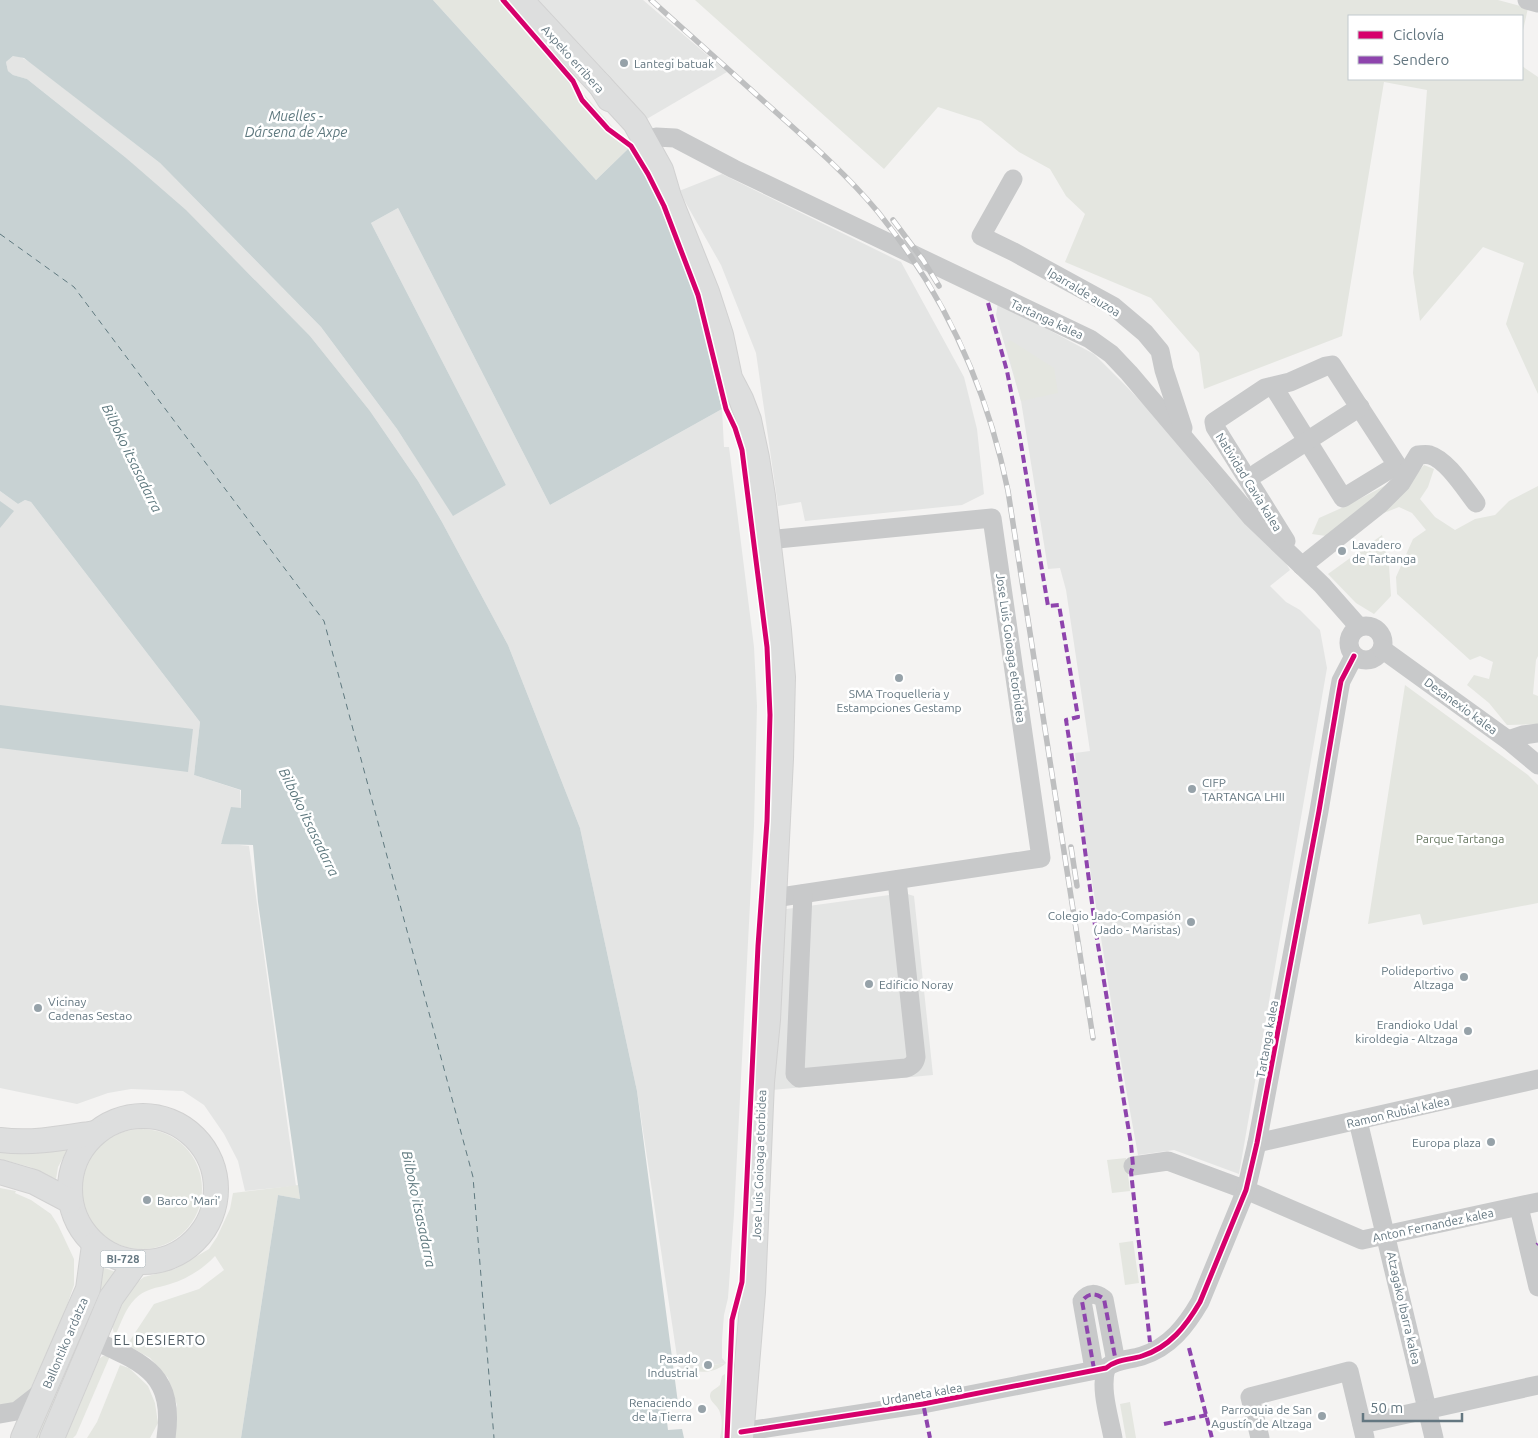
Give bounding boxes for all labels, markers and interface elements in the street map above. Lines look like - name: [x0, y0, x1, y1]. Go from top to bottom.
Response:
- legend: [1348, 15, 1523, 80]
- street label: Axpeko erribera: [539, 23, 607, 95]
- text: Ciclovía: [1393, 26, 1444, 43]
- text: Sendero: [1393, 51, 1449, 68]
- marker: Lantegi batuak: [618, 57, 630, 69]
- place label: Lantegi batuak: [634, 57, 714, 70]
- water label: Muelles - Dársena de Axpe: [245, 108, 347, 140]
- street label: Iparralde auzoa: [1045, 265, 1123, 319]
- street label: Tartanga kalea: [1009, 296, 1085, 342]
- water label: Bilboko itsasadarra: [99, 401, 165, 515]
- street label: Natividad Cavia kalea: [1213, 430, 1285, 534]
- place label: Lavadero de Tartanga: [1352, 538, 1416, 565]
- marker: Lavadero de Tartanga: [1336, 545, 1348, 557]
- street label: Jose Luis Goioaga etorbidea: [994, 572, 1028, 724]
- marker: SMA Troquelleria y Estampciones Gestamp: [893, 672, 905, 684]
- street label: Desanexio kalea: [1422, 675, 1500, 737]
- place label: SMA Troquelleria y Estampciones Gestamp: [836, 687, 962, 714]
- water label: Bilboko itsasadarra: [276, 765, 342, 879]
- place label: CIFP TARTANGA LHII: [1202, 776, 1285, 803]
- marker: CIFP TARTANGA LHII: [1186, 783, 1198, 795]
- park label: Parque Tartanga: [1416, 832, 1504, 845]
- place label: Colegio Jado-Compasión (Jado - Maristas): [1048, 909, 1181, 937]
- marker: Colegio Jado-Compasión (Jado - Maristas): [1185, 916, 1197, 928]
- place label: Polideportivo Altzaga: [1381, 964, 1454, 991]
- marker: Polideportivo Altzaga: [1458, 971, 1470, 983]
- marker: Edificio Noray: [863, 978, 875, 990]
- place label: Edificio Noray: [879, 978, 954, 991]
- place label: Vicinay Cadenas Sestao: [48, 995, 132, 1022]
- street label: Tartanga kalea: [1254, 999, 1280, 1079]
- marker: Vicinay Cadenas Sestao: [32, 1002, 44, 1014]
- place label: Erandioko Udal kiroldegia - Altzaga: [1355, 1018, 1458, 1045]
- marker: Erandioko Udal kiroldegia - Altzaga: [1462, 1025, 1474, 1037]
- street label: Jose Luis Goioaga etorbidea: [750, 1089, 768, 1241]
- street label: Ramon Rubial kalea: [1345, 1094, 1451, 1130]
- place label: Europa plaza: [1412, 1136, 1481, 1149]
- marker: Europa plaza: [1485, 1136, 1497, 1148]
- water label: Bilboko itsasadarra: [399, 1149, 439, 1269]
- marker: Barco 'Mari': [141, 1194, 153, 1206]
- place label: Barco 'Mari': [157, 1194, 220, 1207]
- street label: Anton Fernandez kalea: [1371, 1206, 1495, 1244]
- road number: BI-728: [100, 1250, 146, 1268]
- street label: Atzagako Ibarra kalea: [1385, 1250, 1423, 1366]
- street label: Ballontiko ardatza: [40, 1296, 90, 1390]
- district label: EL DESIERTO: [114, 1332, 206, 1348]
- place label: Pasado Industrial: [648, 1352, 698, 1379]
- marker: Pasado Industrial: [702, 1359, 714, 1371]
- street label: Urdaneta kalea: [881, 1381, 963, 1407]
- scale bar: [1363, 1390, 1462, 1422]
- place label: Renaciendo de la Tierra: [629, 1396, 692, 1423]
- text: 50 m: [1370, 1399, 1403, 1416]
- marker: Renaciendo de la Tierra: [696, 1403, 708, 1415]
- place label: Parroquia de San Agustín de Altzaga: [1211, 1403, 1312, 1430]
- marker: Parroquia de San Agustín de Altzaga: [1316, 1410, 1328, 1422]

